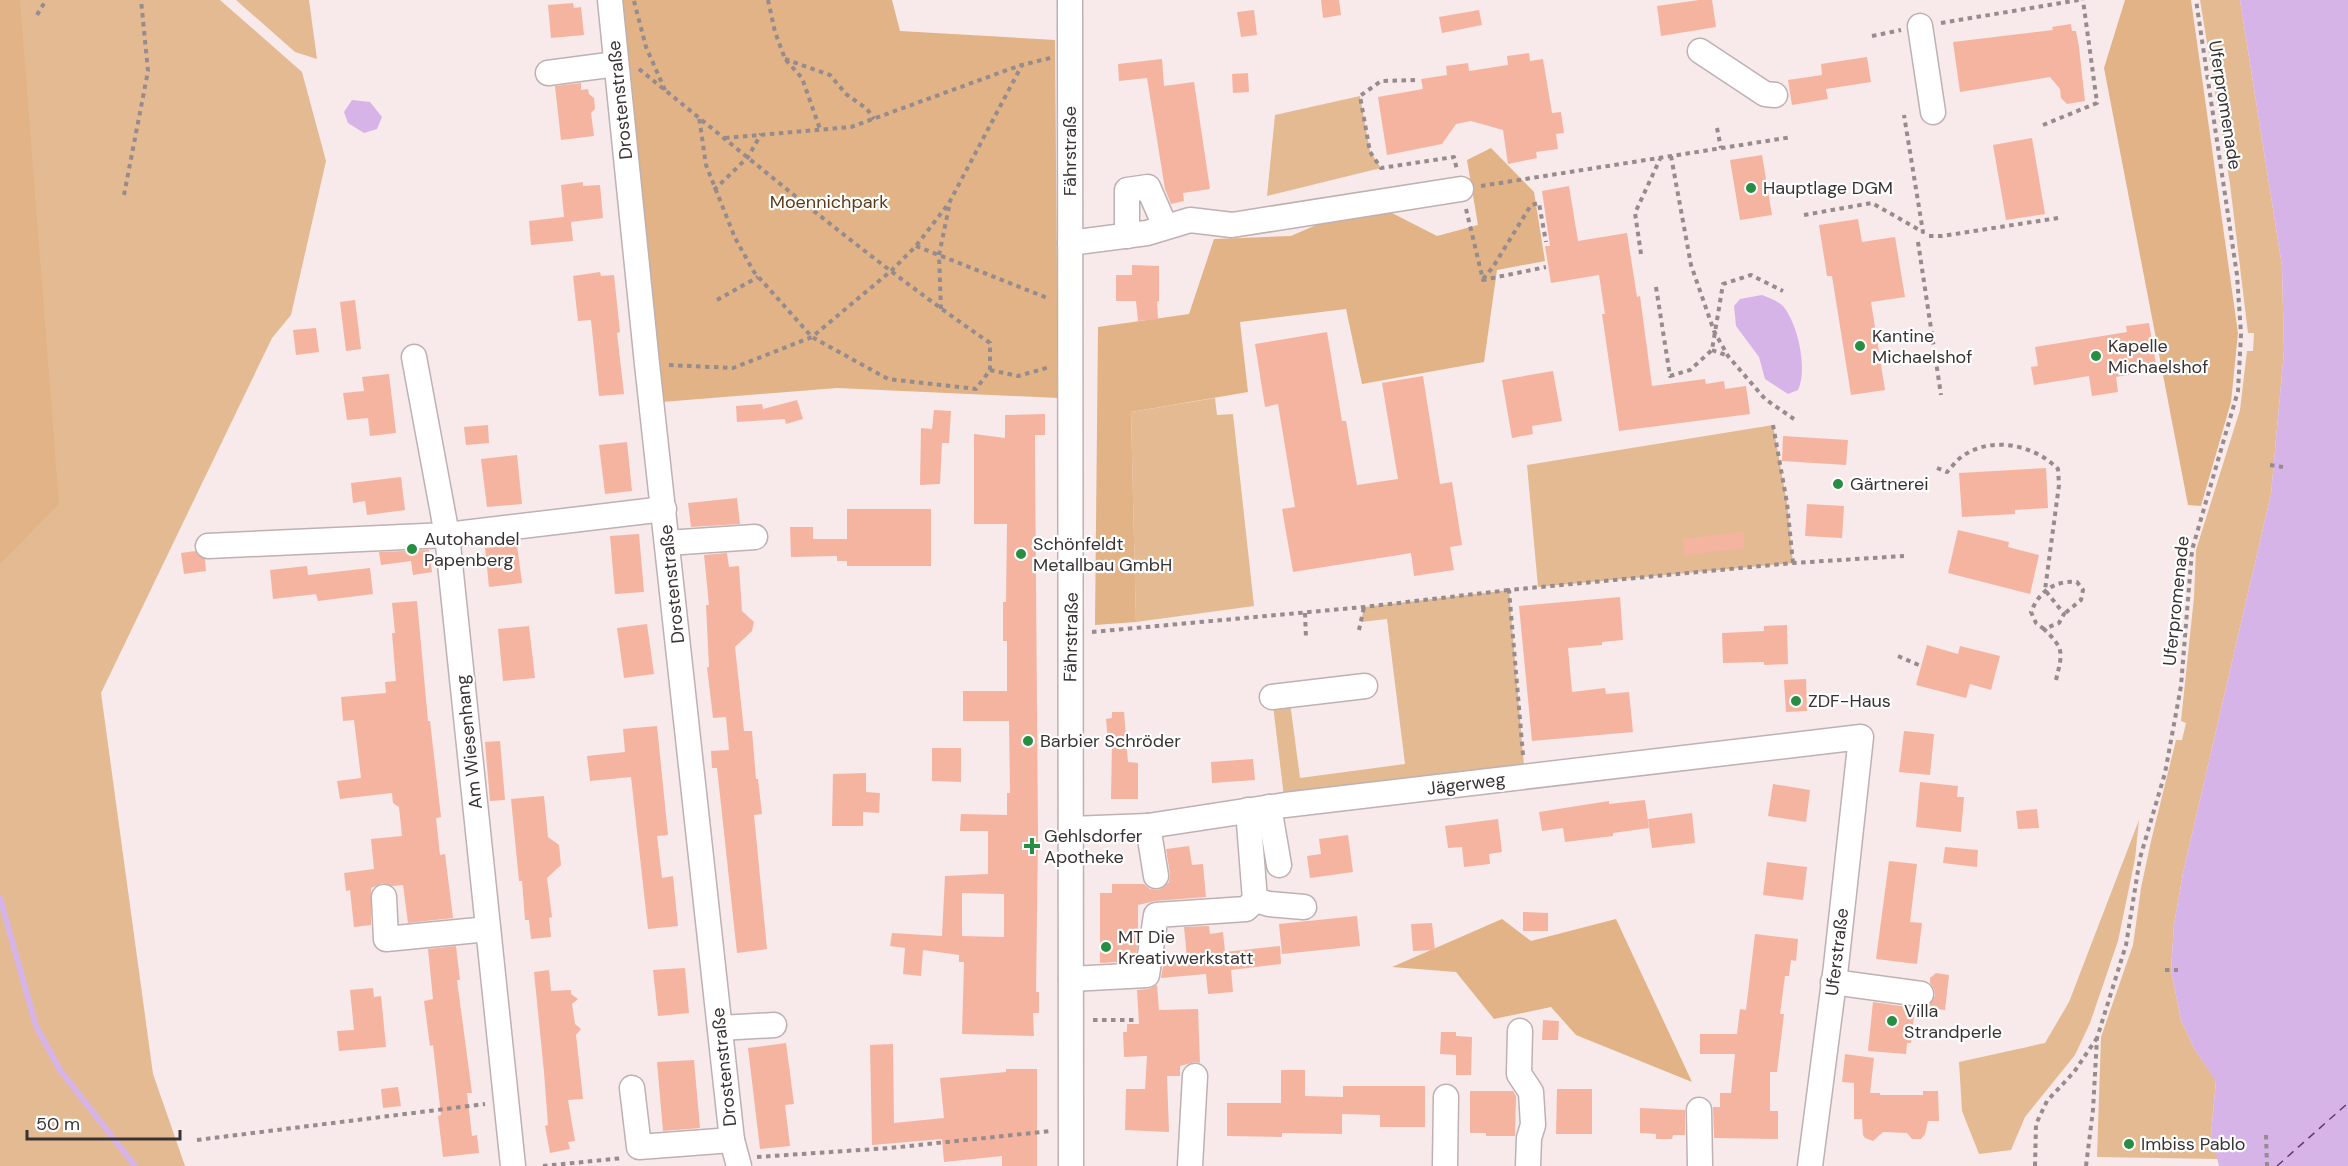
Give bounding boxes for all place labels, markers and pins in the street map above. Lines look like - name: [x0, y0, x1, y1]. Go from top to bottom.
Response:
- place label: Hauptlage DGM: [1763, 176, 1893, 200]
- marker: Hauptlage DGM: [1744, 181, 1758, 195]
- place label: Kantine Michaelshof: [1872, 324, 1972, 369]
- place label: Kapelle Michaelshof: [2108, 334, 2208, 379]
- marker: Kantine Michaelshof: [1853, 339, 1867, 353]
- marker: Kapelle Michaelshof: [2089, 349, 2103, 363]
- place label: Gärtnerei: [1850, 472, 1929, 496]
- marker: Gärtnerei: [1831, 477, 1845, 491]
- place label: Autohandel Papenberg: [424, 527, 520, 572]
- place label: Schönfeldt Metallbau GmbH: [1033, 532, 1172, 577]
- marker: Autohandel Papenberg: [405, 542, 419, 556]
- marker: Schönfeldt Metallbau GmbH: [1014, 547, 1028, 561]
- place label: ZDF-Haus: [1808, 689, 1891, 713]
- marker: ZDF-Haus: [1789, 694, 1803, 708]
- place label: Barbier Schröder: [1040, 729, 1181, 753]
- marker: Barbier Schröder: [1021, 734, 1035, 748]
- place label: Gehlsdorfer Apotheke: [1044, 824, 1143, 869]
- marker: Gehlsdorfer Apotheke: [1025, 839, 1039, 853]
- place label: MT Die Kreativwerkstatt: [1118, 925, 1254, 970]
- marker: MT Die Kreativwerkstatt: [1099, 940, 1113, 954]
- place label: Villa Strandperle: [1904, 999, 2002, 1044]
- marker: Villa Strandperle: [1885, 1014, 1899, 1028]
- place label: Imbiss Pablo: [2141, 1132, 2245, 1156]
- marker: Imbiss Pablo: [2122, 1137, 2136, 1151]

